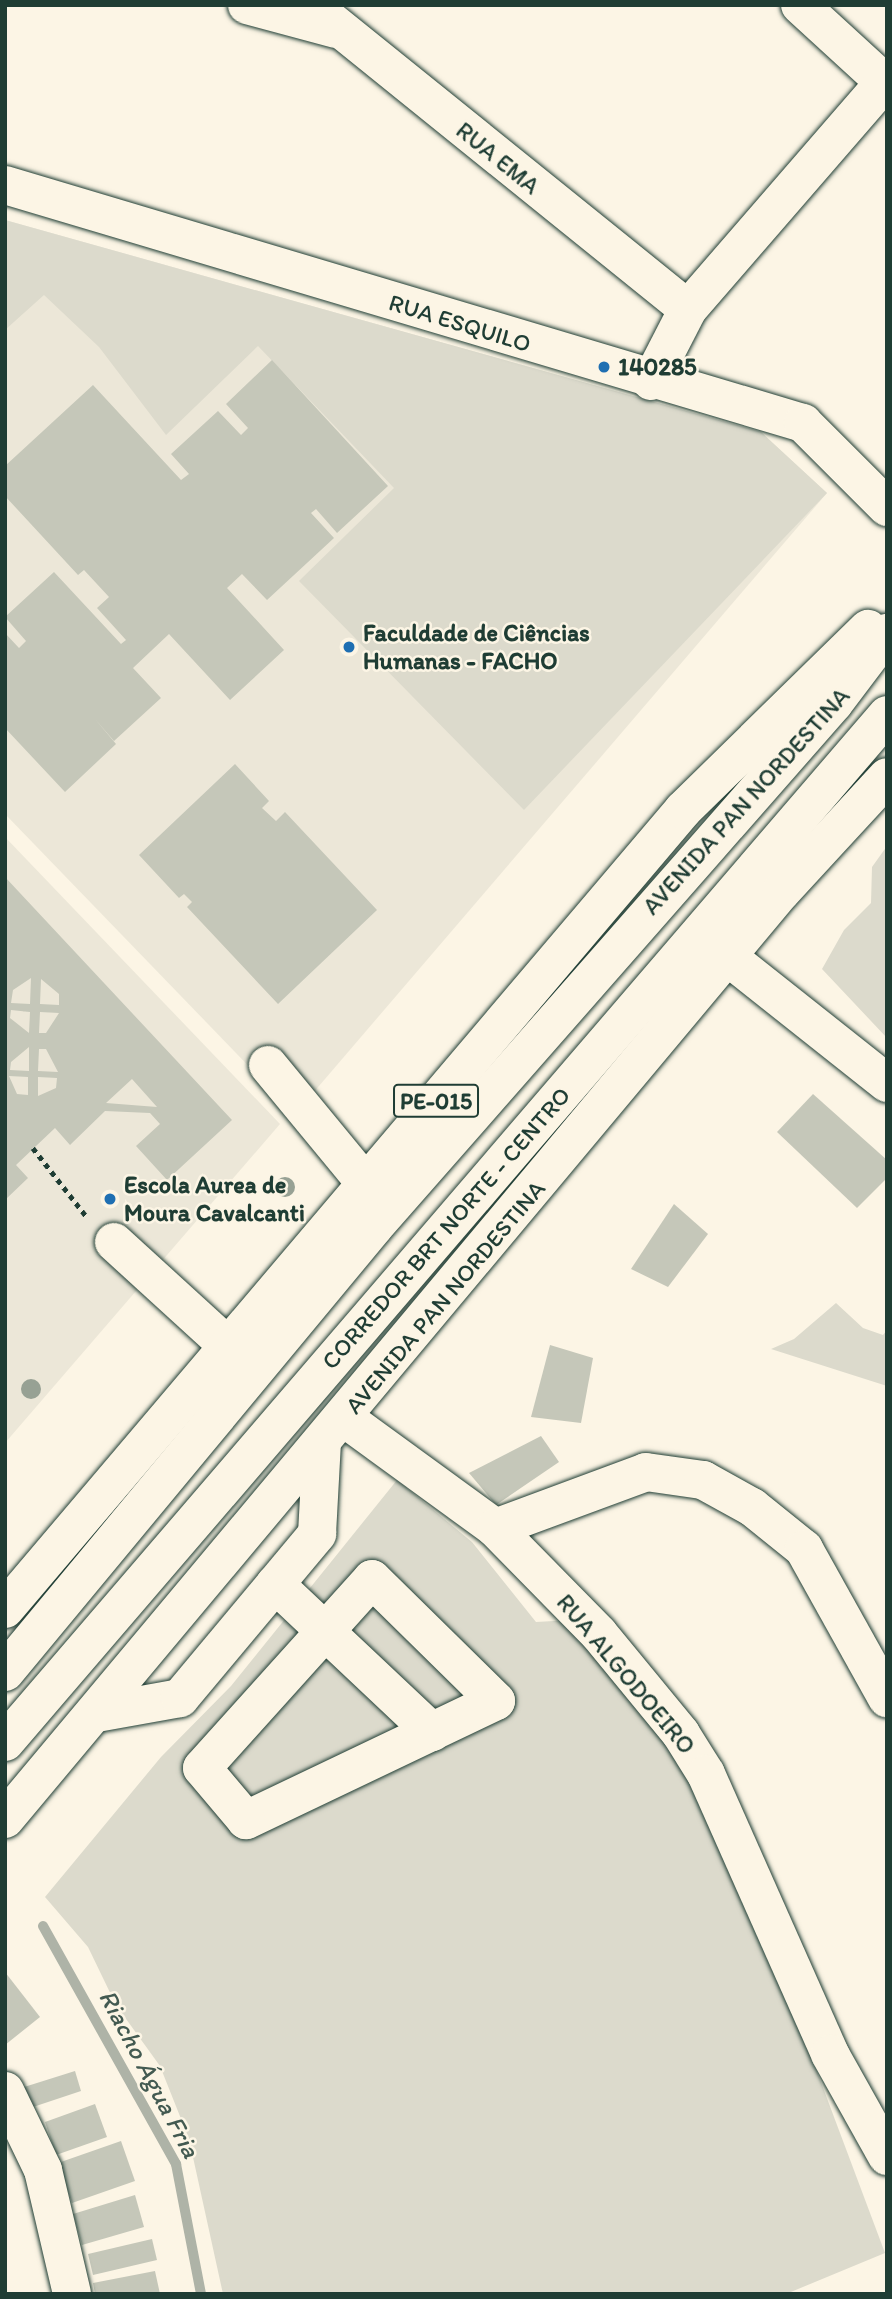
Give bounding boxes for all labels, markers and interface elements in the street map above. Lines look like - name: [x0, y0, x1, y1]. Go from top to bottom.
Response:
- street label: RUA EMA: [451, 116, 545, 200]
- street label: RUA ESQUILO: [384, 287, 536, 359]
- place label: 140285: [618, 353, 697, 381]
- marker: 140285: [596, 359, 612, 375]
- place label: Faculdade de Ciências Humanas - FACHO: [363, 619, 591, 675]
- marker: Faculdade de Ciências Humanas - FACHO: [341, 639, 357, 655]
- street label: AVENIDA PAN NORDESTINA: [635, 680, 857, 922]
- street label: CORREDOR BRT NORTE - CENTRO: [316, 1081, 576, 1375]
- road number: PE-015: [392, 1082, 480, 1120]
- place label: Escola Aurea de Moura Cavalcanti: [124, 1171, 306, 1227]
- street label: AVENIDA PAN NORDESTINA: [338, 1173, 552, 1421]
- marker: Escola Aurea de Moura Cavalcanti: [102, 1191, 118, 1207]
- street label: RUA ALGODOEIRO: [552, 1589, 700, 1759]
- water label: Riacho Água Fria: [92, 1985, 206, 2163]

